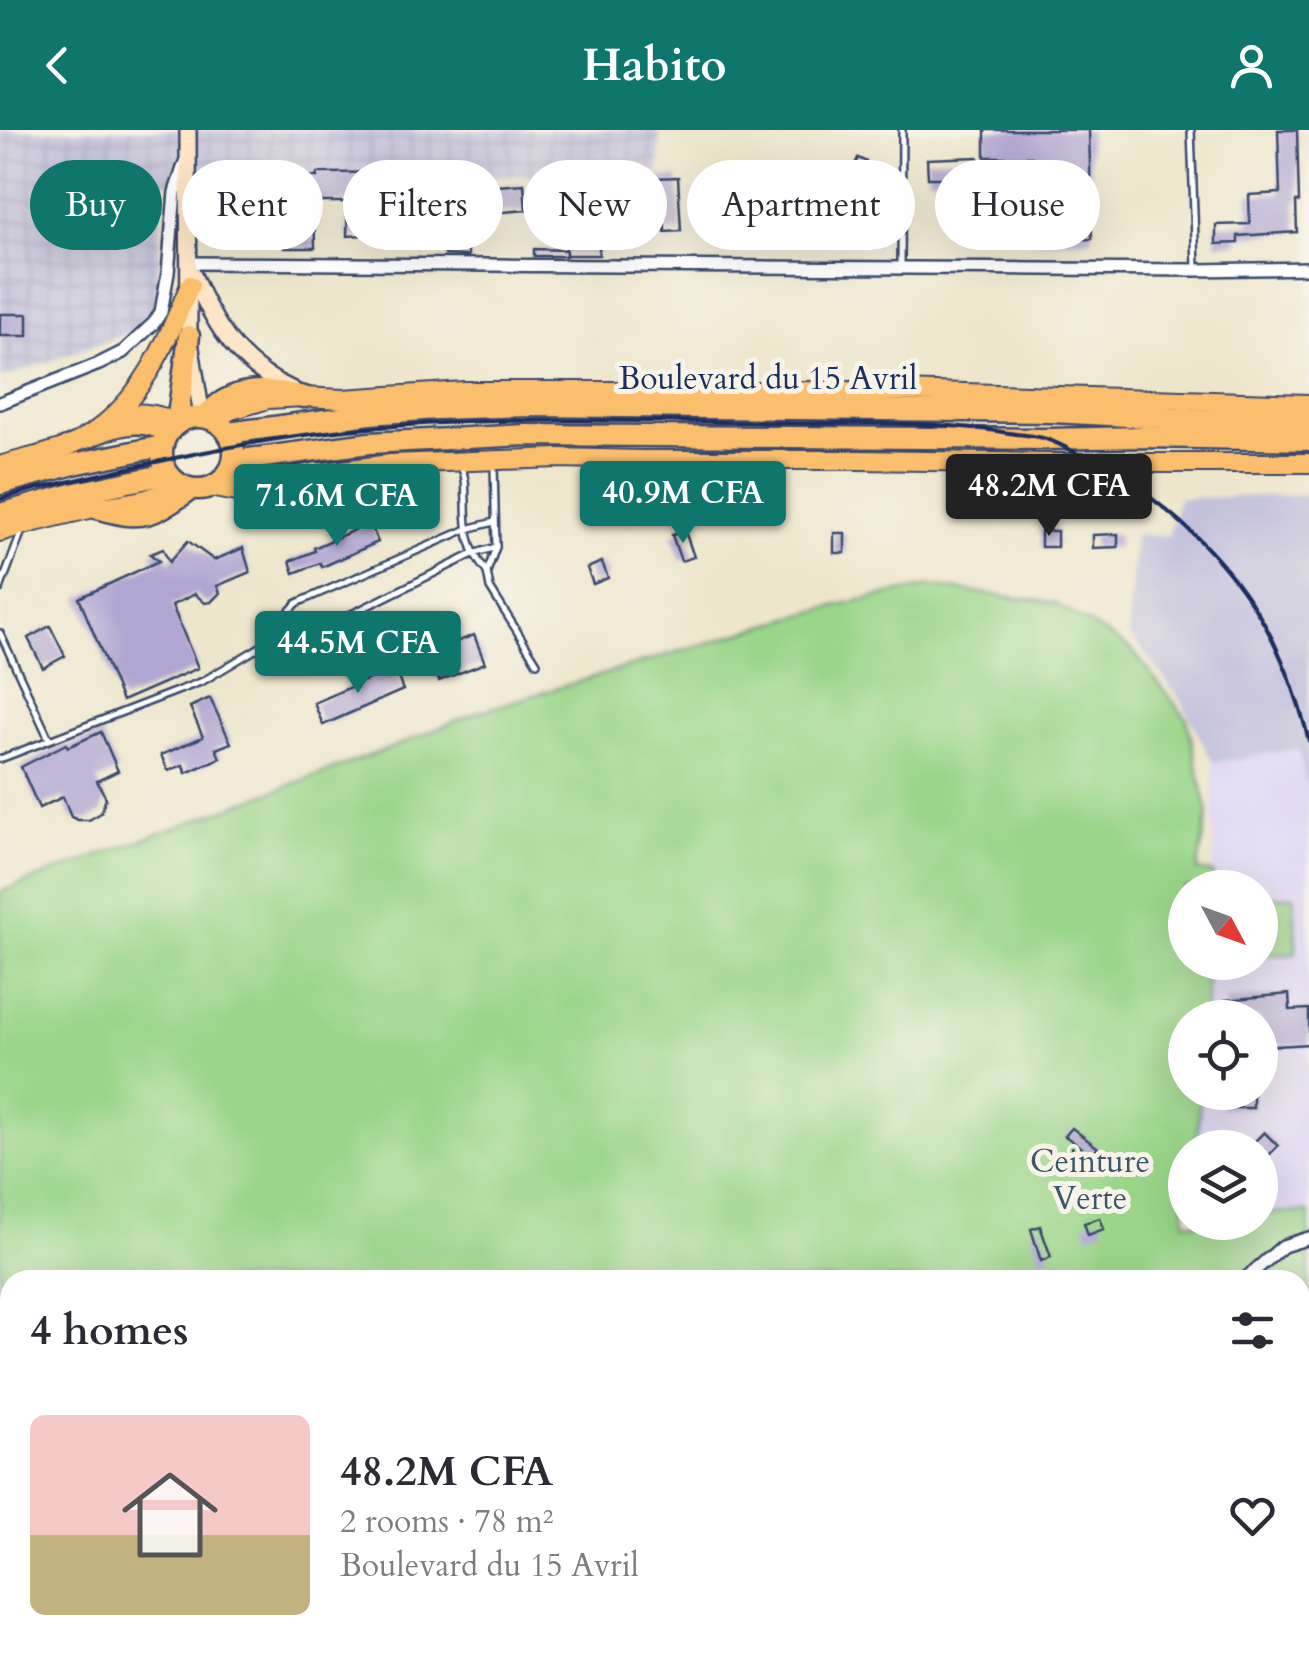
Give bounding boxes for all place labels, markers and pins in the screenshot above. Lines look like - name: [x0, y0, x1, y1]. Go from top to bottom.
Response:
- pin: 48.2M CFA: [935, 454, 1163, 539]
- pin: 40.9M CFA: [569, 461, 797, 546]
- pin: 71.6M CFA: [223, 464, 451, 549]
- pin: 44.5M CFA: [244, 611, 472, 696]

